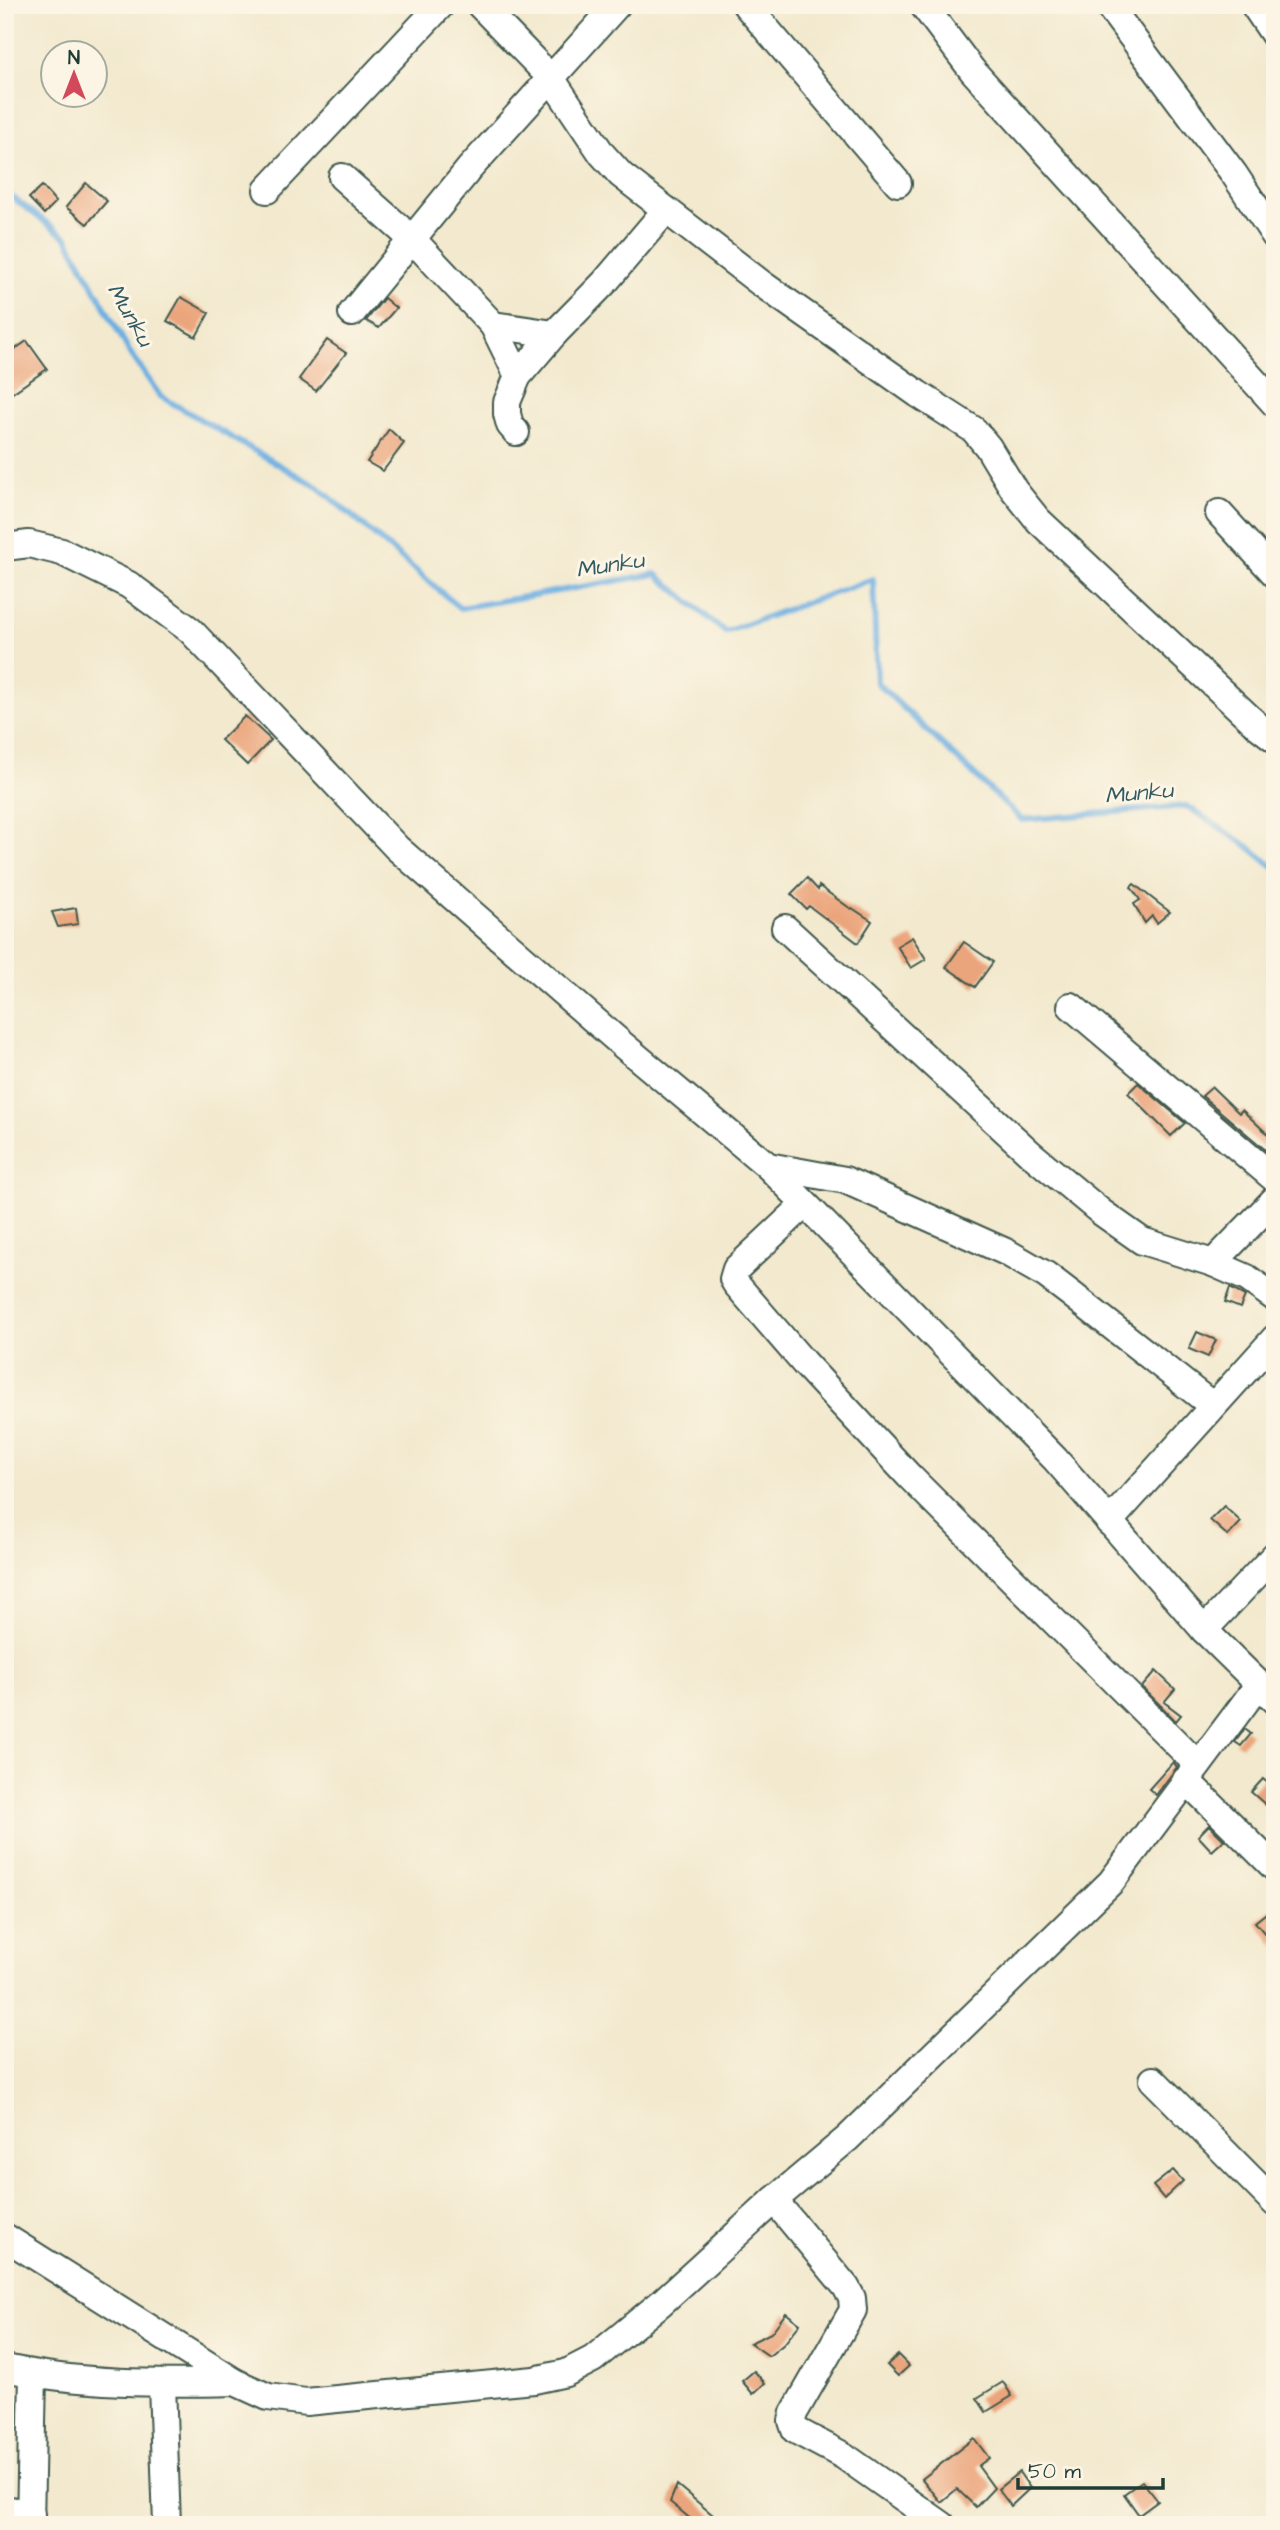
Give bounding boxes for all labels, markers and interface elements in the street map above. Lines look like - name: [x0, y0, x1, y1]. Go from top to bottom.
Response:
- north arrow: [38, 38, 108, 108]
- text: N: [68, 45, 80, 72]
- water label: Munku: [99, 278, 162, 354]
- water label: Munku: [574, 544, 647, 586]
- water label: Munku: [1104, 774, 1176, 812]
- scale bar: [1018, 2446, 1163, 2490]
- text: 50 m: [1028, 2457, 1082, 2486]

